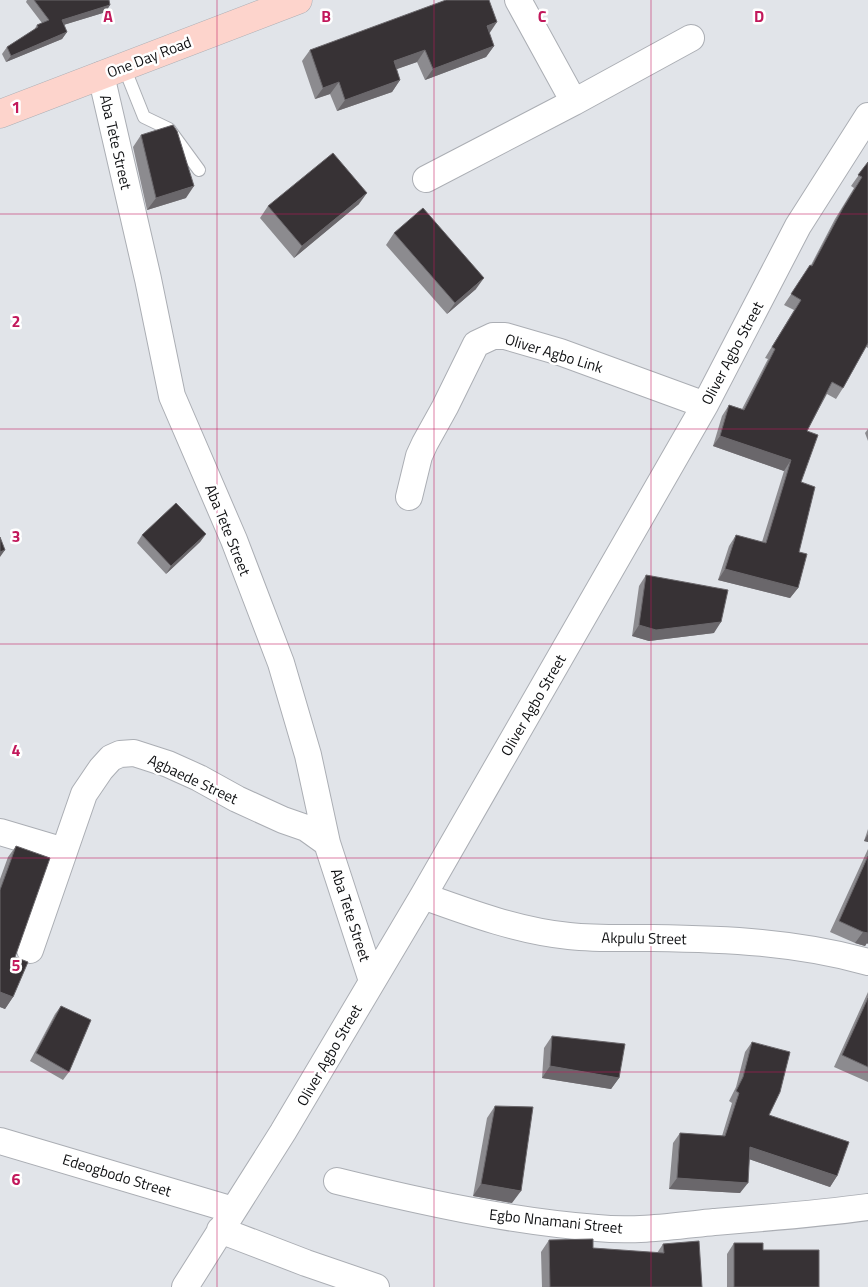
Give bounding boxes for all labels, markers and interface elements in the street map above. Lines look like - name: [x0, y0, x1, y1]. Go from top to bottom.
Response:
- text: A: [103, 4, 113, 28]
- text: B: [321, 4, 331, 28]
- text: C: [538, 4, 547, 28]
- text: D: [754, 4, 764, 28]
- street label: One Day Road: [103, 30, 195, 84]
- street label: Aba Tete Street: [94, 92, 138, 192]
- text: 1: [12, 95, 20, 119]
- street label: Oliver Agbo Street: [695, 297, 769, 409]
- text: 2: [12, 309, 20, 333]
- street label: Oliver Agbo Link: [502, 327, 606, 379]
- street label: Aba Tete Street: [199, 481, 257, 580]
- text: 3: [12, 524, 20, 548]
- street label: Oliver Agbo Street: [495, 649, 572, 760]
- text: 4: [12, 738, 21, 762]
- street label: Agbaede Street: [144, 748, 242, 810]
- street label: Aba Tete Street: [325, 866, 377, 965]
- street label: Akpulu Street: [601, 926, 688, 950]
- text: 5: [12, 953, 21, 977]
- street label: Oliver Agbo Street: [291, 999, 368, 1110]
- street label: Edeogbodo Street: [60, 1147, 175, 1203]
- text: 6: [12, 1167, 21, 1191]
- street label: Egbo Nnamani Street: [488, 1203, 625, 1240]

